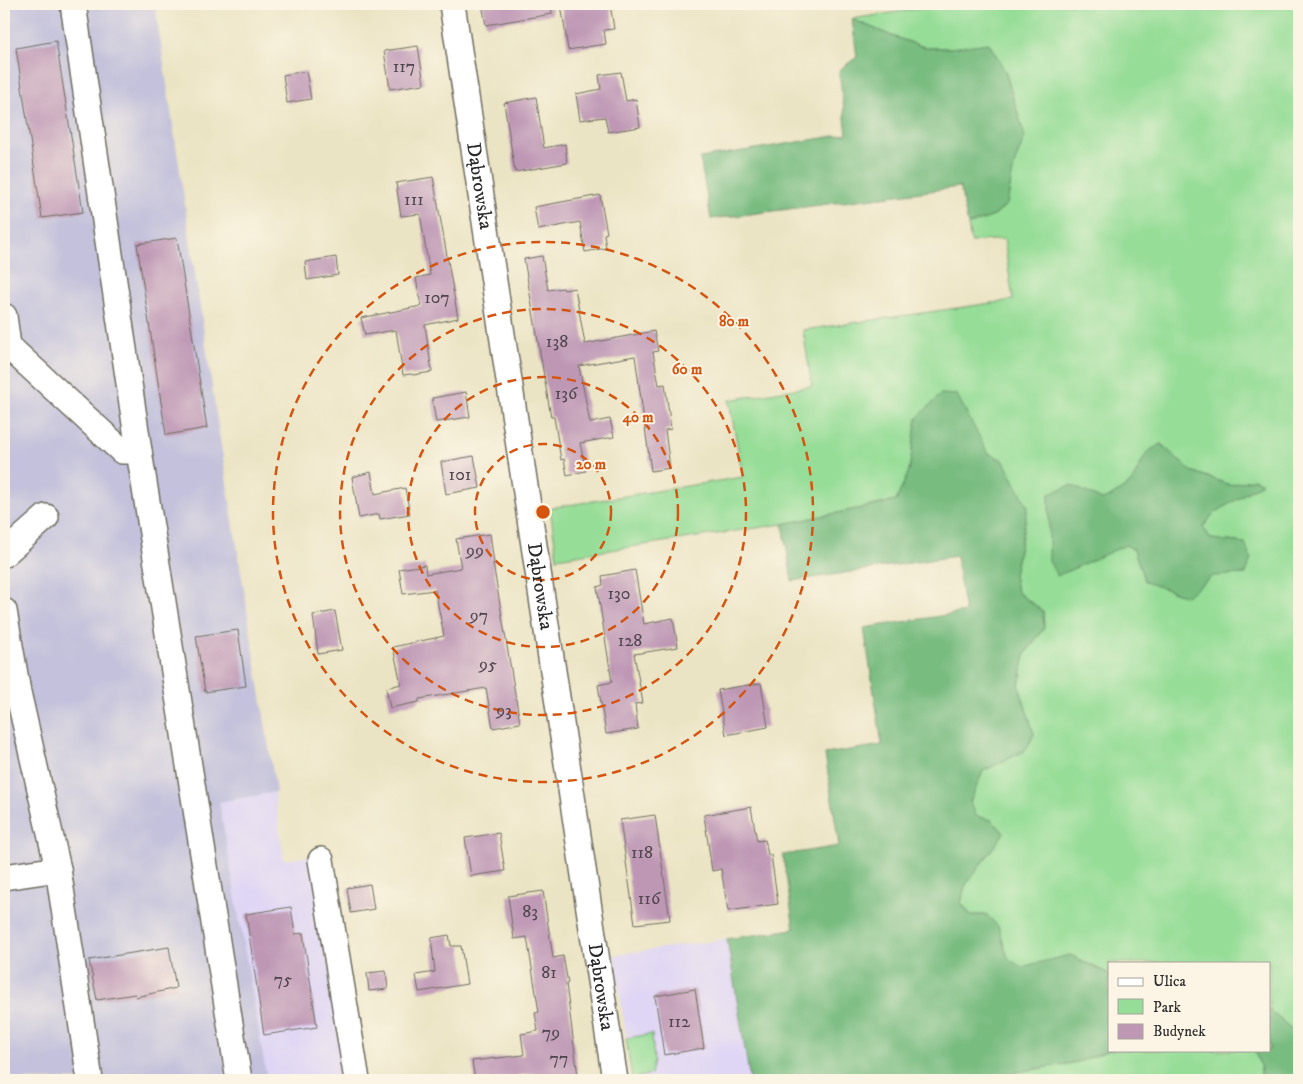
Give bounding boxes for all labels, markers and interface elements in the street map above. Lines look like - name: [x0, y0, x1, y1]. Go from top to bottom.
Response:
- house number: 117: [393, 56, 415, 78]
- street label: Dąbrowska: [461, 141, 499, 232]
- house number: 111: [404, 189, 424, 211]
- house number: 107: [424, 287, 450, 309]
- text: 80 m: [719, 312, 750, 331]
- house number: 138: [546, 331, 568, 353]
- text: 60 m: [672, 360, 703, 379]
- house number: 136: [555, 383, 578, 405]
- text: 40 m: [621, 408, 654, 427]
- text: 20 m: [576, 455, 607, 474]
- house number: 101: [449, 464, 471, 486]
- centre of rings: [534, 503, 552, 521]
- house number: 99: [465, 540, 484, 562]
- street label: Dąbrowska: [521, 541, 559, 632]
- house number: 130: [607, 583, 631, 605]
- house number: 97: [469, 605, 488, 627]
- house number: 128: [618, 630, 642, 652]
- house number: 95: [478, 654, 497, 676]
- house number: 93: [495, 700, 512, 722]
- house number: 118: [631, 842, 653, 864]
- house number: 116: [638, 888, 661, 910]
- house number: 83: [522, 901, 538, 923]
- street label: Dąbrowska: [582, 942, 620, 1033]
- house number: 81: [541, 962, 557, 984]
- legend: [1108, 962, 1270, 1052]
- house number: 75: [274, 969, 292, 991]
- text: Ulica: [1153, 972, 1186, 991]
- text: Park: [1153, 998, 1182, 1017]
- house number: 112: [668, 1011, 690, 1033]
- house number: 79: [542, 1022, 560, 1044]
- text: Budynek: [1153, 1022, 1206, 1041]
- house number: 77: [550, 1048, 568, 1070]

